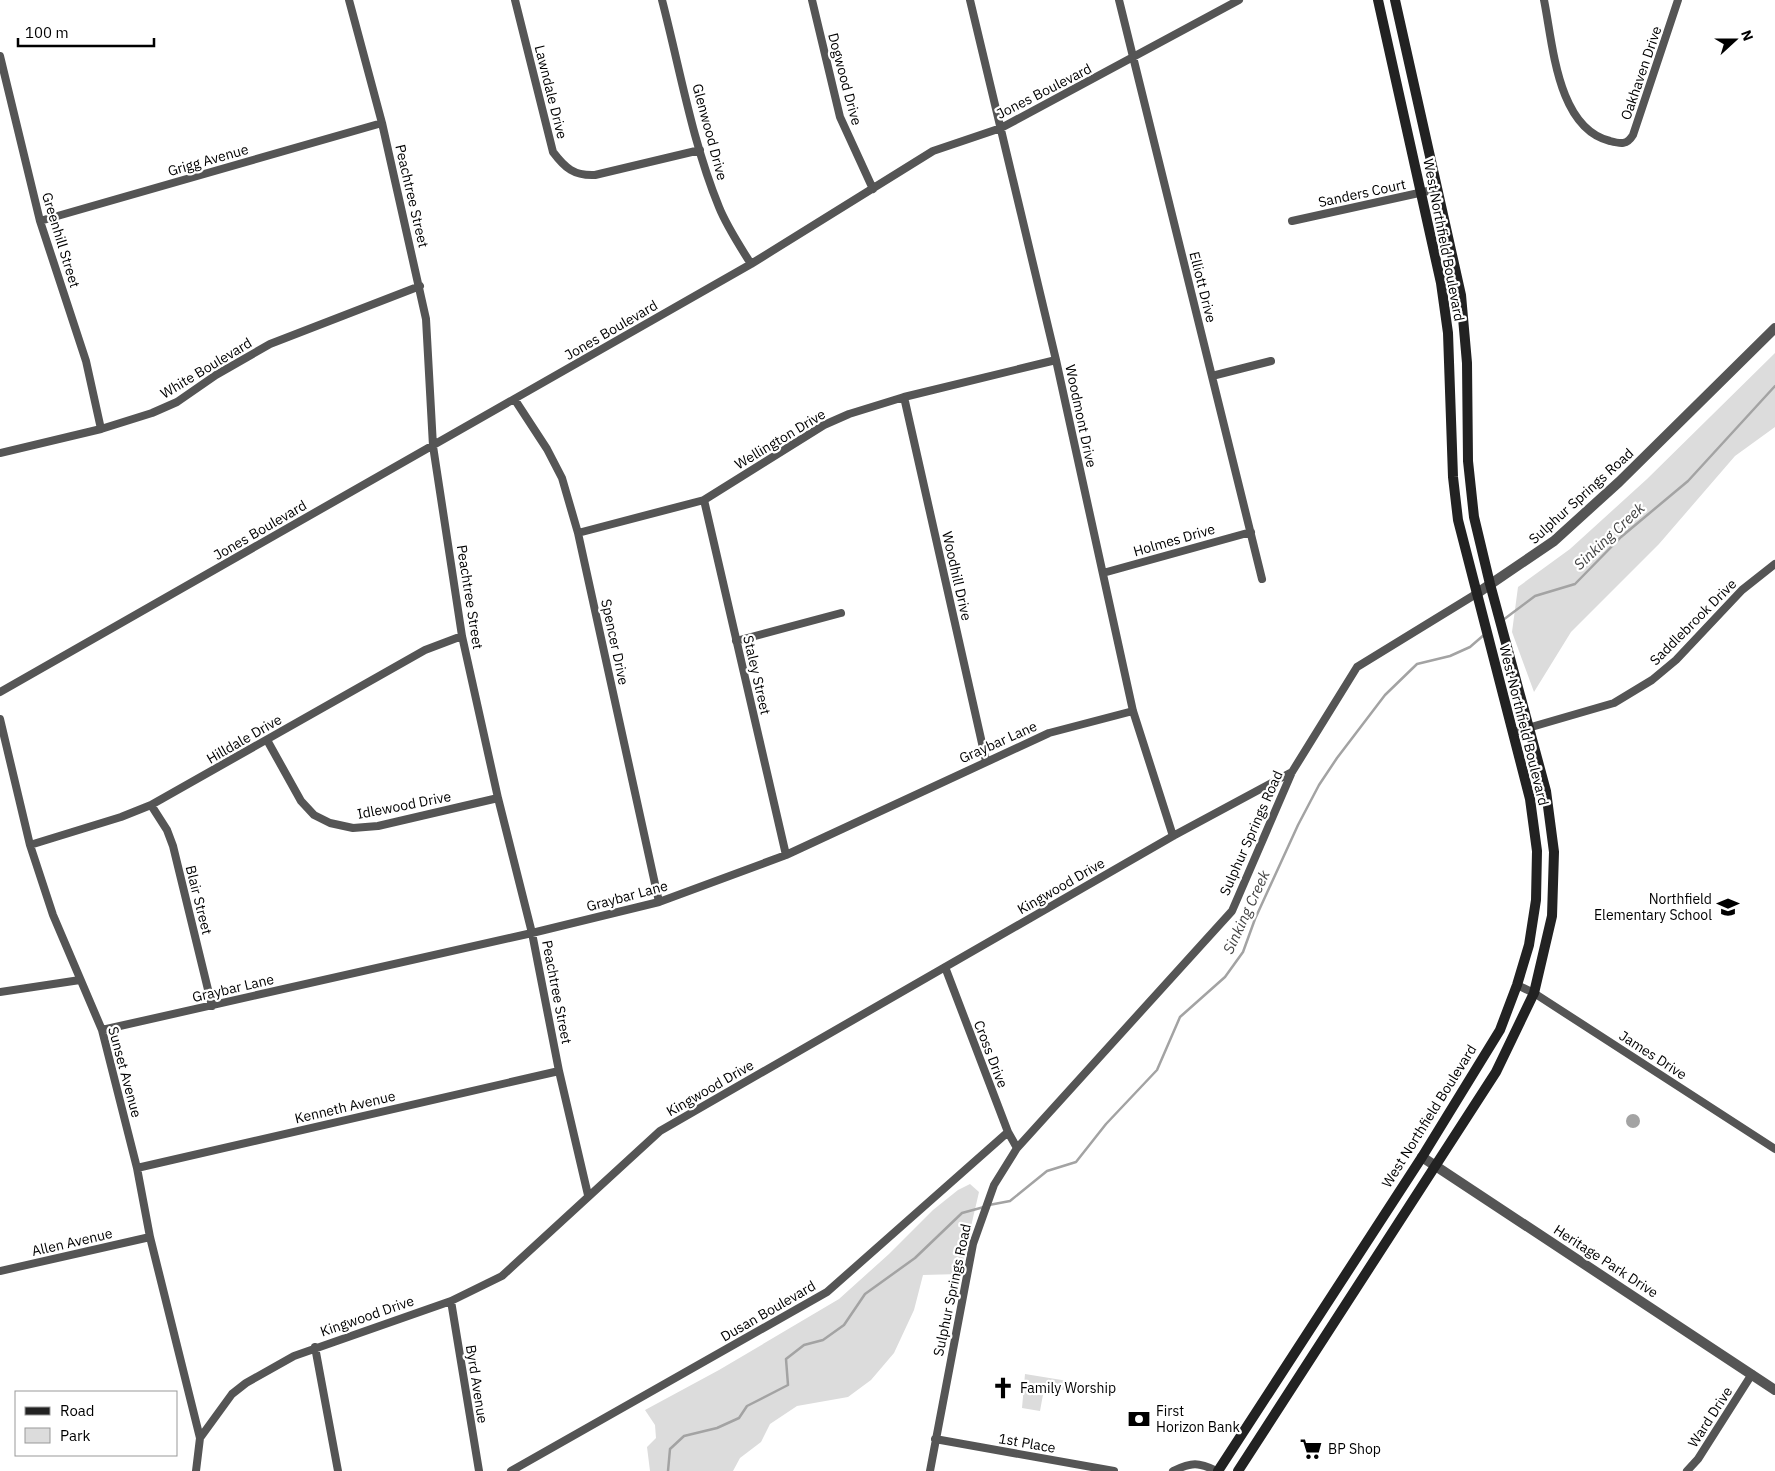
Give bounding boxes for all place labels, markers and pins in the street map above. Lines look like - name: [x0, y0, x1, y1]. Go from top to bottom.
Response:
- place label: Northfield Elementary School: [1594, 890, 1712, 924]
- school or university icon: Northfield Elementary School: [1715, 894, 1741, 920]
- church icon: Family Worship: [990, 1375, 1016, 1401]
- place label: Family Worship: [1020, 1379, 1116, 1397]
- place label: First Horizon Bank: [1156, 1402, 1240, 1436]
- bank icon: First Horizon Bank: [1126, 1406, 1152, 1432]
- supermarket icon: BP Shop: [1298, 1436, 1324, 1462]
- place label: BP Shop: [1328, 1440, 1381, 1458]

